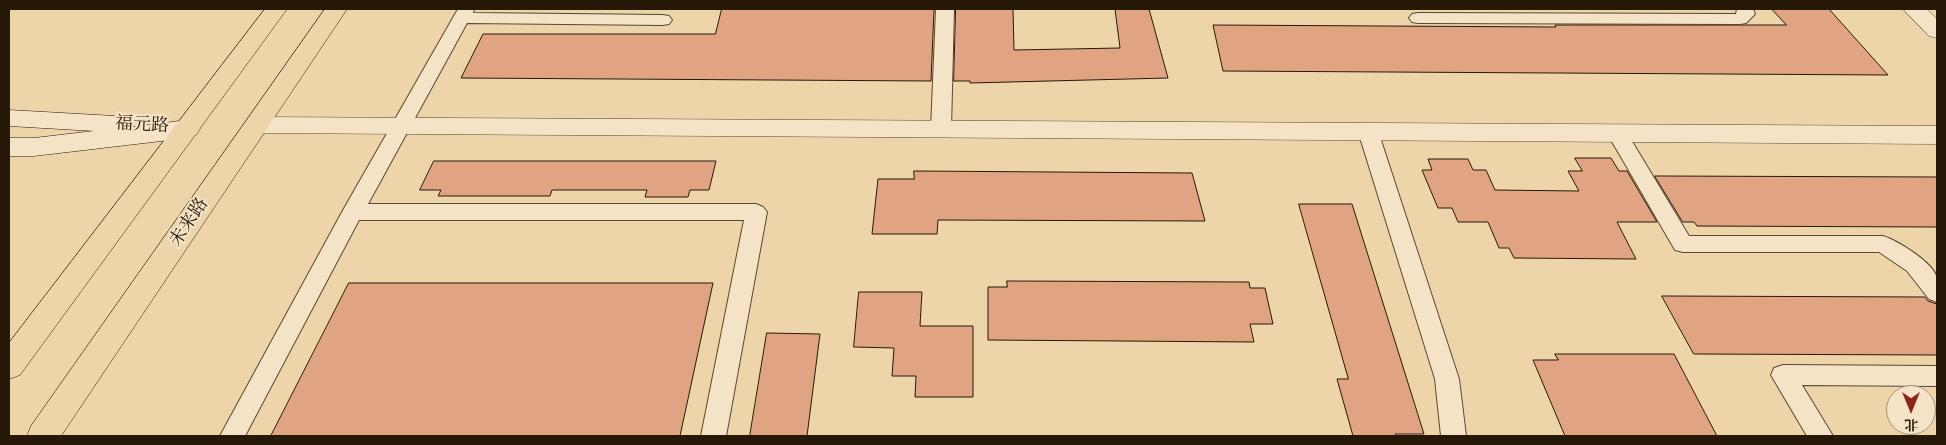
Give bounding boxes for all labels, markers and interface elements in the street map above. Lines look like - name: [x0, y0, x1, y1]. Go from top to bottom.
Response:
- street label: 福元路: [114, 114, 170, 138]
- street label: 未来路: [166, 195, 214, 251]
- north arrow: [1886, 385, 1936, 435]
- text: 北: [1904, 415, 1918, 433]

